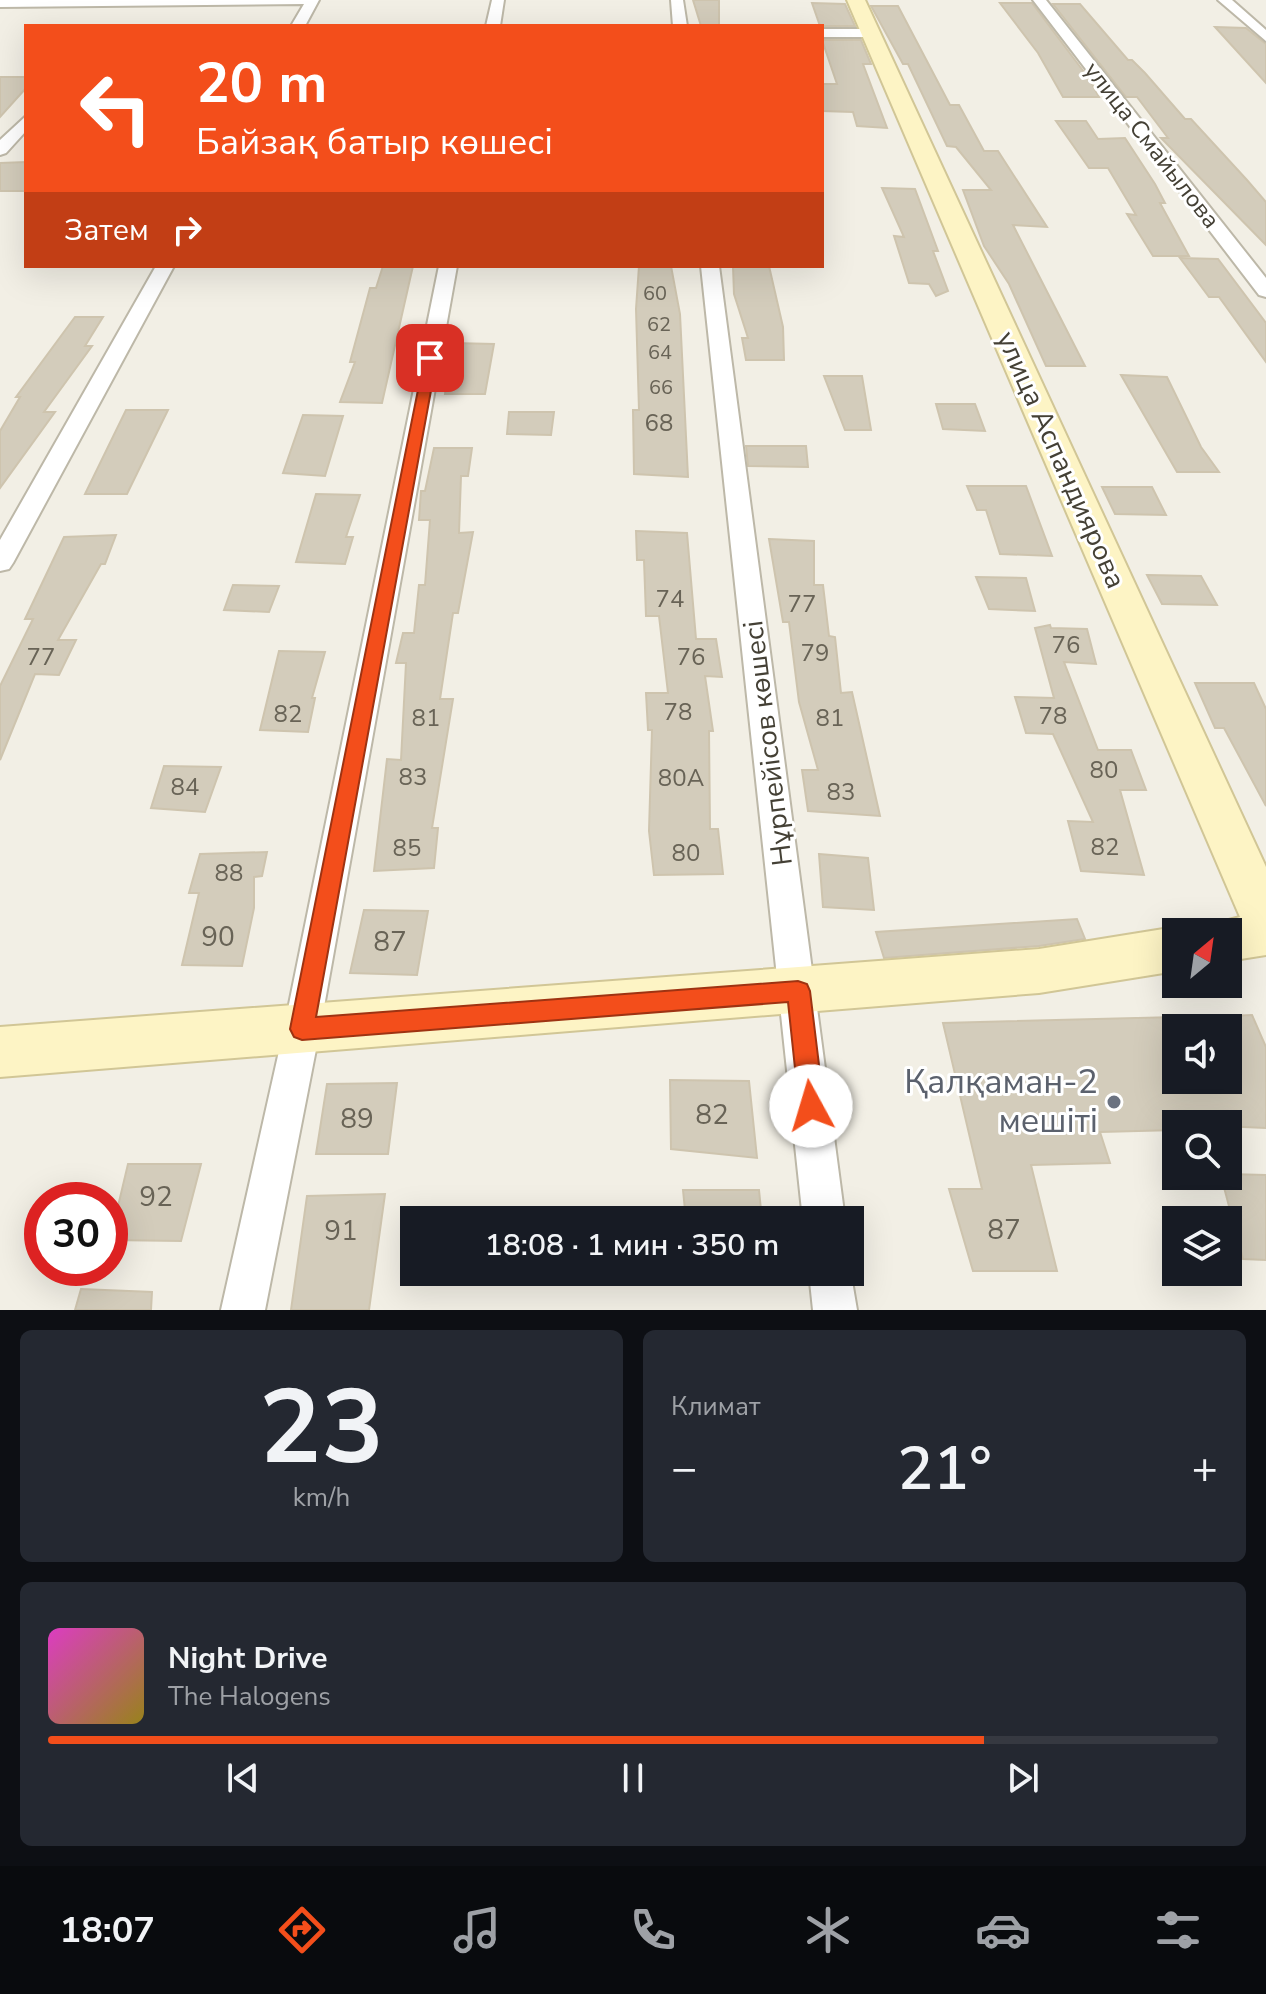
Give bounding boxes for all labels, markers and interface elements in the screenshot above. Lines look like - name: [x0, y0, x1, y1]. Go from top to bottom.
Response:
- text: 20 m: [196, 45, 327, 122]
- street label: улица Смайылова: [1077, 55, 1227, 235]
- icon: left: [64, 56, 168, 160]
- text: Байзақ батыр көшесі: [196, 118, 553, 167]
- icon: right: [165, 208, 209, 252]
- text: Затем: [64, 210, 149, 251]
- house number: 60: [643, 280, 667, 307]
- house number: 62: [647, 311, 671, 338]
- pin: [396, 324, 464, 392]
- street label: улица Аспандиярова: [987, 325, 1135, 595]
- icon: arrive: [408, 336, 452, 380]
- house number: 64: [648, 339, 672, 366]
- house number: 66: [649, 374, 673, 401]
- house number: 68: [645, 407, 673, 439]
- house number: 74: [656, 583, 684, 615]
- house number: 77: [788, 588, 816, 620]
- street label: Нұрпейісов көшесі: [734, 618, 802, 868]
- house number: 76: [1052, 629, 1080, 661]
- house number: 79: [801, 637, 829, 669]
- house number: 77: [27, 641, 55, 673]
- house number: 76: [677, 641, 705, 673]
- house number: 78: [664, 696, 692, 728]
- house number: 82: [274, 698, 302, 730]
- house number: 78: [1039, 700, 1067, 732]
- house number: 81: [412, 702, 440, 734]
- house number: 81: [816, 702, 844, 734]
- house number: 80: [1090, 754, 1118, 786]
- house number: 83: [399, 761, 427, 793]
- house number: 80А: [658, 762, 705, 794]
- house number: 84: [171, 771, 199, 803]
- house number: 83: [827, 776, 855, 808]
- house number: 82: [1091, 831, 1119, 863]
- house number: 85: [393, 832, 421, 864]
- house number: 80: [672, 837, 700, 869]
- house number: 88: [215, 857, 243, 889]
- house number: 90: [201, 918, 235, 956]
- north arrow: [1162, 918, 1242, 998]
- map controls: [1162, 918, 1242, 1286]
- house number: 87: [373, 923, 407, 961]
- button: sound: [1162, 1014, 1242, 1094]
- place label: Қалқаман-2 мешіті: [904, 1059, 1098, 1144]
- position arrow: [769, 1064, 853, 1148]
- marker: Қалқаман-2 мешіті: [1105, 1093, 1123, 1111]
- house number: 82: [695, 1096, 729, 1134]
- house number: 89: [340, 1100, 374, 1138]
- button: search: [1162, 1110, 1242, 1190]
- house number: 92: [139, 1178, 173, 1216]
- speed limit sign: 30: [24, 1182, 128, 1286]
- button: layers: [1162, 1206, 1242, 1286]
- house number: 87: [987, 1211, 1021, 1249]
- house number: 91: [324, 1212, 358, 1250]
- text: 18:08 · 1 мин · 350 m: [485, 1225, 779, 1266]
- text: 23: [259, 1357, 384, 1499]
- text: Климат: [671, 1389, 760, 1424]
- text: 21°: [897, 1428, 992, 1510]
- text: −: [671, 1439, 697, 1499]
- text: +: [1192, 1439, 1218, 1499]
- text: km/h: [293, 1480, 350, 1515]
- text: Night Drive: [168, 1638, 327, 1679]
- text: The Halogens: [168, 1679, 331, 1714]
- icon: previous: [221, 1756, 265, 1800]
- icon: pause: [611, 1756, 655, 1800]
- icon: next: [1001, 1756, 1045, 1800]
- icon: directions: [274, 1902, 330, 1958]
- icon: music: [449, 1902, 505, 1958]
- icon: phone: [625, 1902, 681, 1958]
- icon: climate: [800, 1902, 856, 1958]
- icon: car: [975, 1902, 1031, 1958]
- icon: filters: [1150, 1902, 1206, 1958]
- text: 18:07: [60, 1906, 155, 1955]

